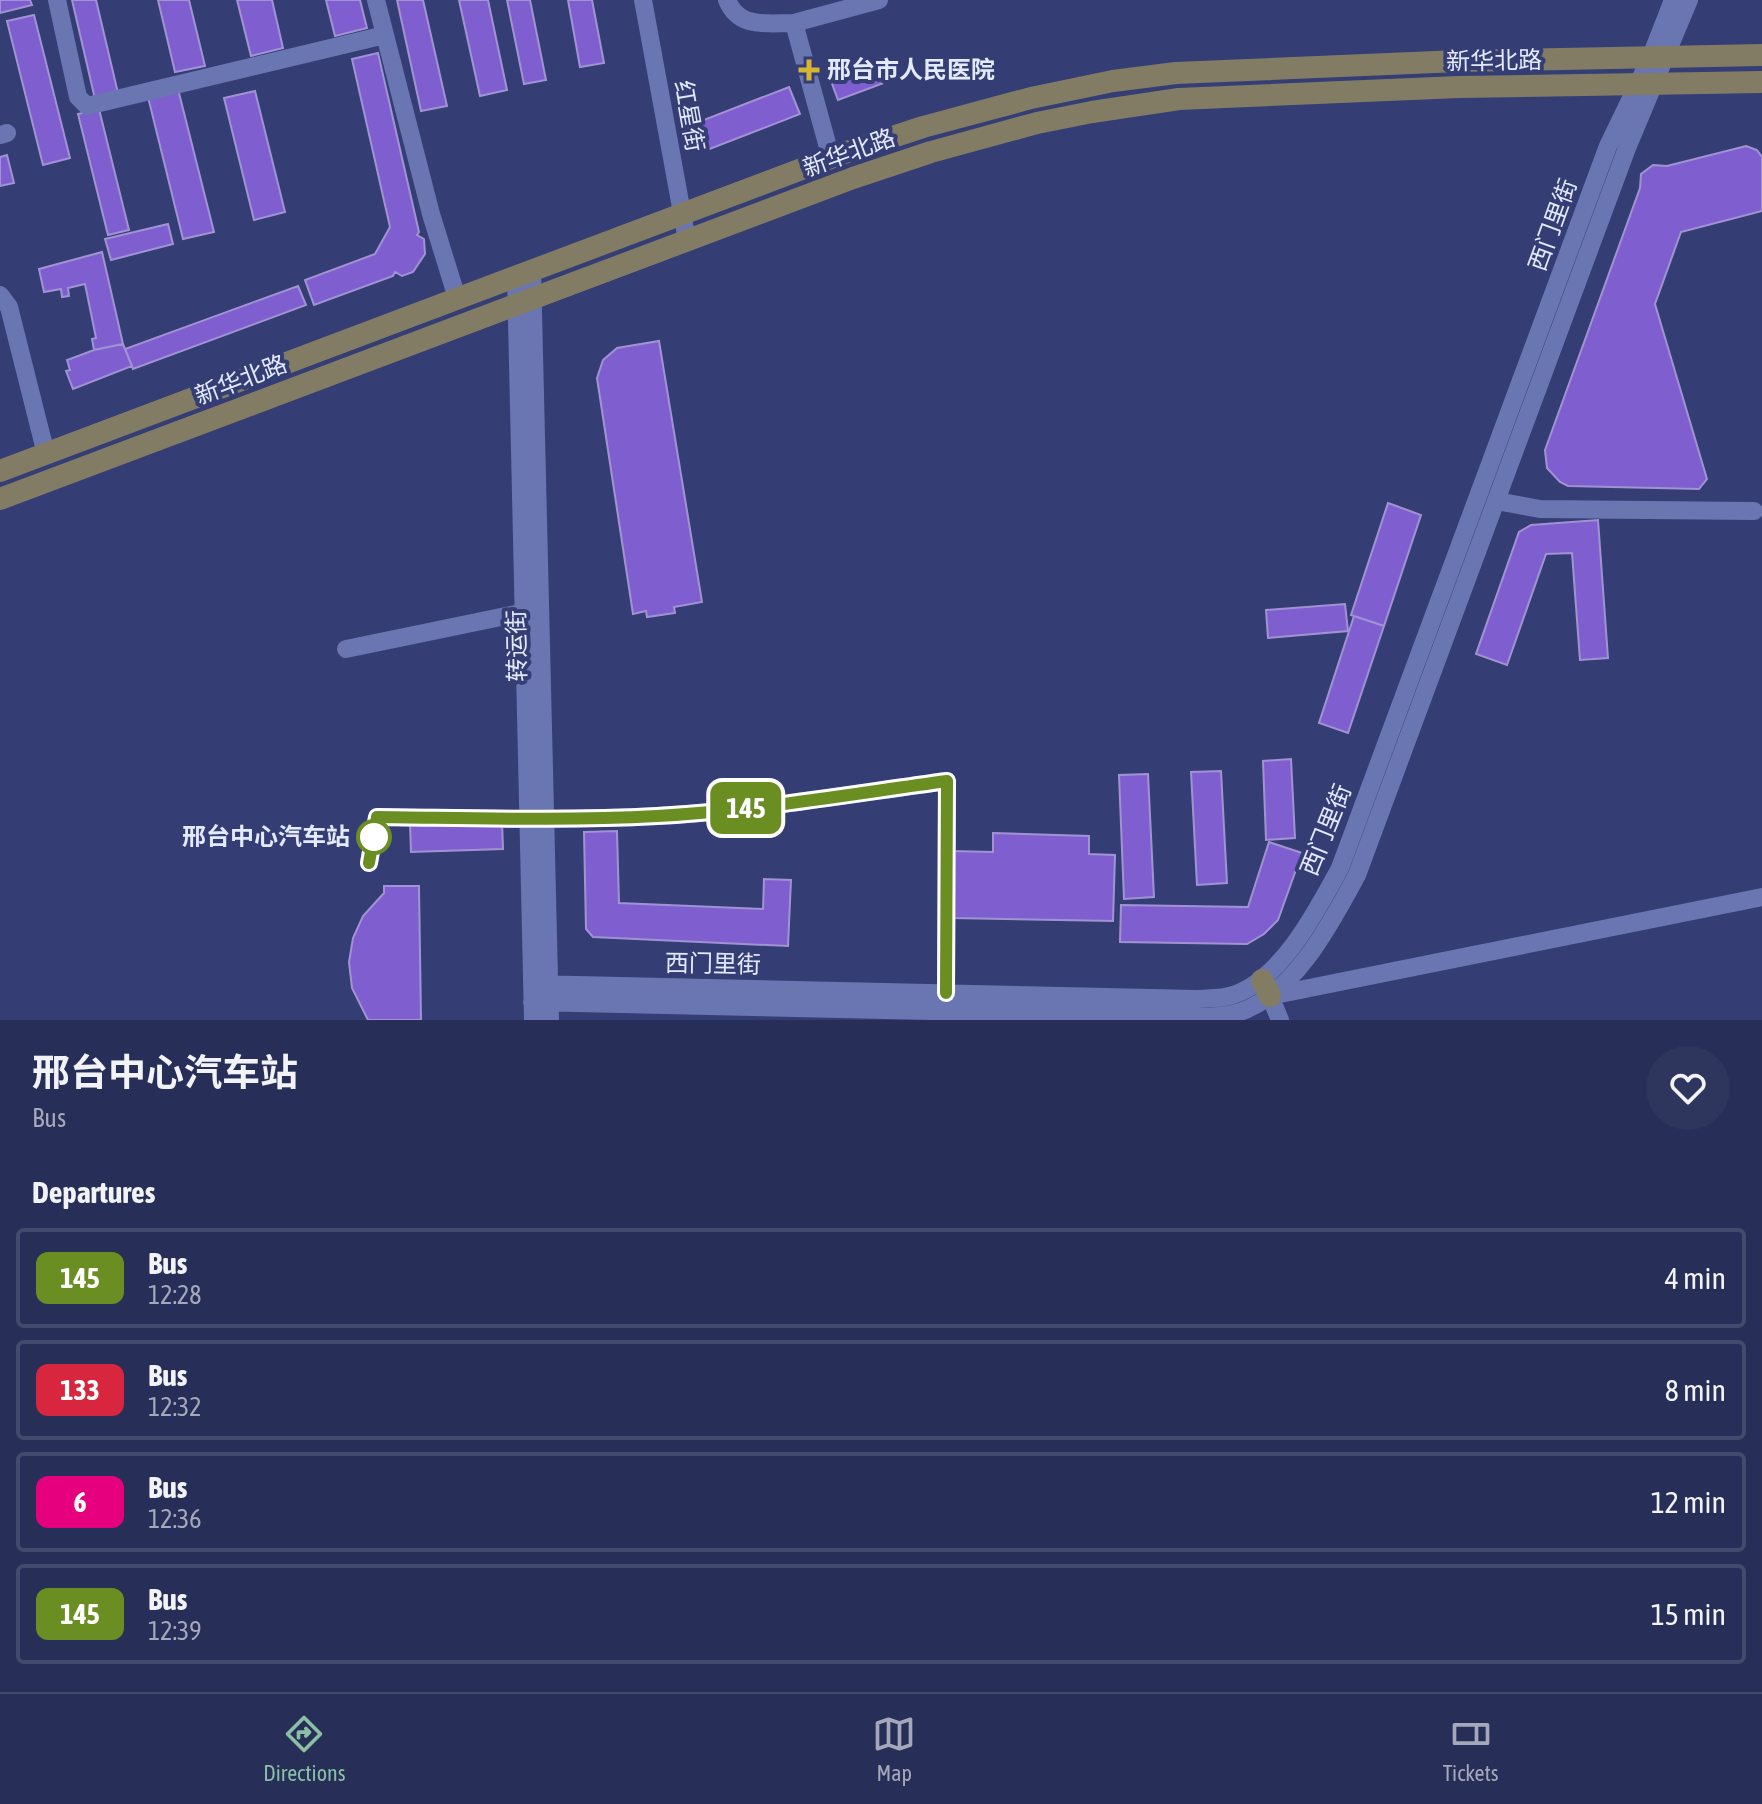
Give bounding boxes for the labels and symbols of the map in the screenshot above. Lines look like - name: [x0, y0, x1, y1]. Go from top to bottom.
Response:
- street label: 新华北路: [1446, 46, 1542, 75]
- place label: 邢台市人民医院: [827, 56, 995, 83]
- marker: 邢台市人民医院: [798, 59, 820, 81]
- street label: 红星街: [670, 78, 709, 154]
- street label: 新华北路: [799, 123, 899, 182]
- street label: 西门里街: [1523, 175, 1582, 275]
- street label: 新华北路: [191, 350, 290, 409]
- street label: 转运街: [502, 610, 531, 682]
- street label: 西门里街: [1295, 780, 1356, 879]
- line badge: 145: [700, 782, 792, 834]
- marker: 邢台中心汽车站: [357, 820, 391, 854]
- place label: 邢台中心汽车站: [182, 823, 350, 850]
- street label: 西门里街: [665, 949, 761, 978]

